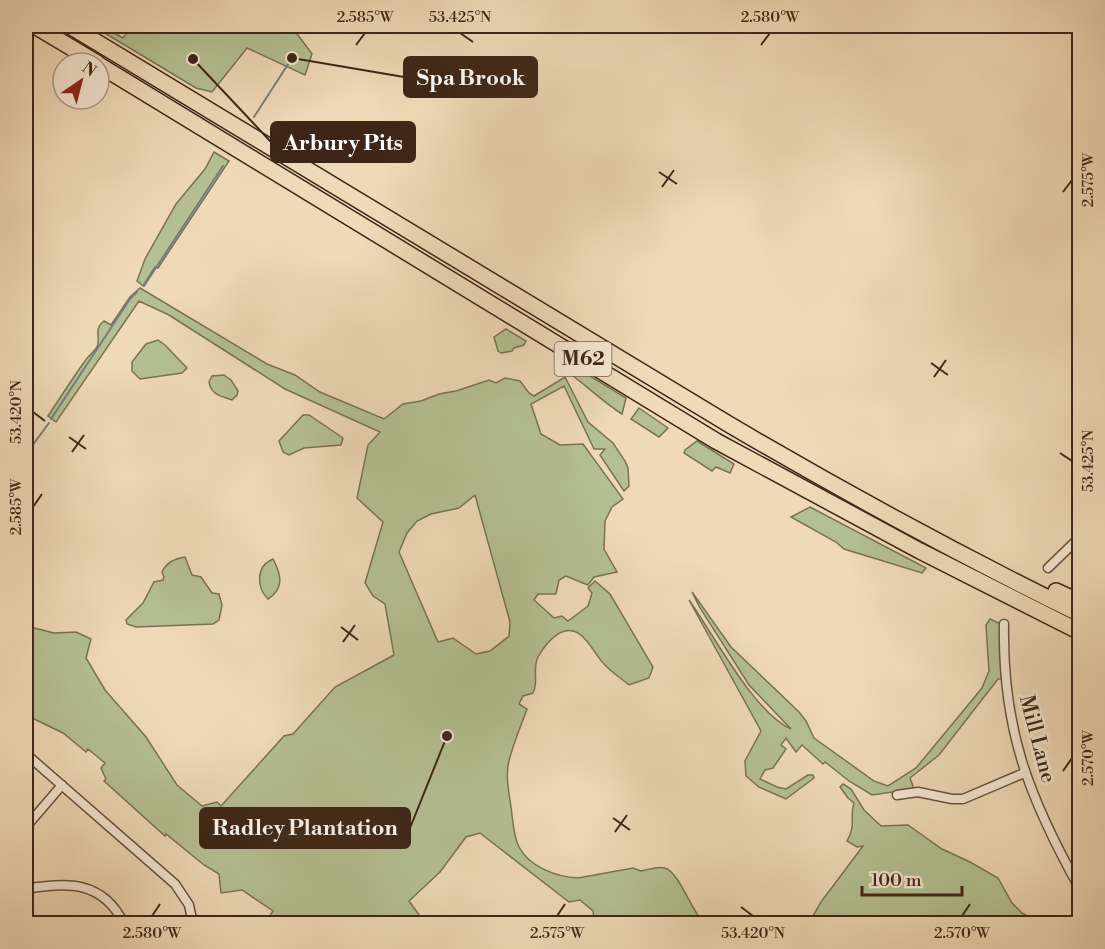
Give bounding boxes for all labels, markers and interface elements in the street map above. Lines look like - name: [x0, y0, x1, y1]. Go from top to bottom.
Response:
- text: 2.585°W: [337, 8, 394, 27]
- text: 53.425°N: [429, 8, 491, 27]
- text: 2.580°W: [741, 8, 800, 27]
- north arrow: [51, 51, 111, 111]
- callout: Spa Brook: [404, 57, 537, 97]
- text: N: [78, 58, 100, 82]
- text: Spa Brook: [417, 65, 526, 92]
- callout: Arbury Pits: [271, 122, 415, 162]
- text: Arbury Pits: [282, 130, 403, 157]
- text: 2.575°W: [1079, 152, 1098, 207]
- road number: M62: [554, 342, 612, 376]
- text: 53.420°N: [7, 380, 26, 444]
- text: 53.425°N: [1079, 430, 1098, 492]
- text: 2.585°W: [7, 478, 26, 535]
- street label: Mill Lane: [1013, 692, 1061, 786]
- text: 2.570°W: [1079, 730, 1098, 786]
- callout: Radley Plantation: [200, 808, 410, 848]
- text: Radley Plantation: [212, 815, 398, 842]
- scale bar: [862, 859, 962, 897]
- text: 100 m: [871, 869, 922, 892]
- text: 2.580°W: [123, 924, 182, 943]
- text: 2.575°W: [530, 924, 585, 943]
- text: 53.420°N: [721, 924, 785, 943]
- text: 2.570°W: [934, 924, 990, 943]

